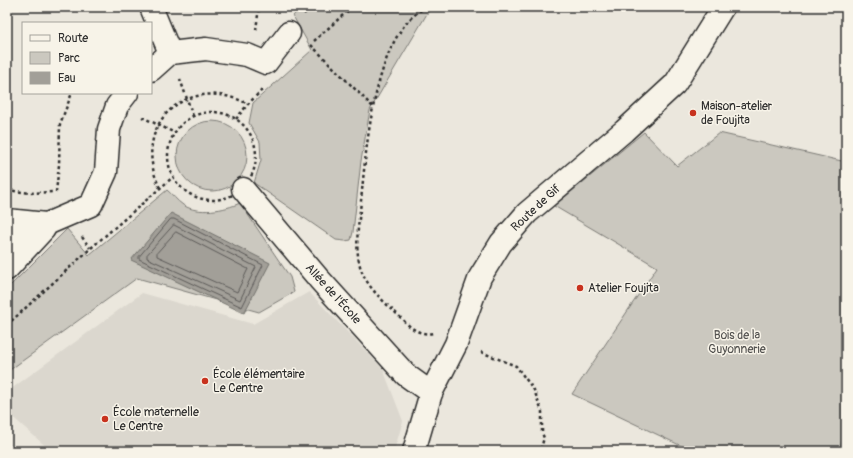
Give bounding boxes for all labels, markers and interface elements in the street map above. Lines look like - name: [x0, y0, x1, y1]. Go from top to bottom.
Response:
- legend: [22, 22, 152, 94]
- text: Route: [58, 31, 88, 46]
- text: Parc: [58, 51, 80, 66]
- text: Eau: [58, 71, 76, 86]
- place label: Maison-atelier de Foujita: [701, 99, 773, 128]
- marker: Maison-atelier de Foujita: [688, 108, 698, 118]
- street label: Route de Gif: [508, 181, 564, 235]
- street label: Allée de l'École: [302, 260, 365, 327]
- place label: Atelier Foujita: [588, 281, 659, 296]
- marker: Atelier Foujita: [575, 283, 585, 293]
- park label: Bois de la Guyonnerie: [708, 328, 766, 357]
- place label: École élémentaire Le Centre: [213, 366, 305, 396]
- marker: École élémentaire Le Centre: [200, 376, 210, 386]
- place label: École maternelle Le Centre: [113, 404, 199, 434]
- marker: École maternelle Le Centre: [100, 414, 110, 424]

